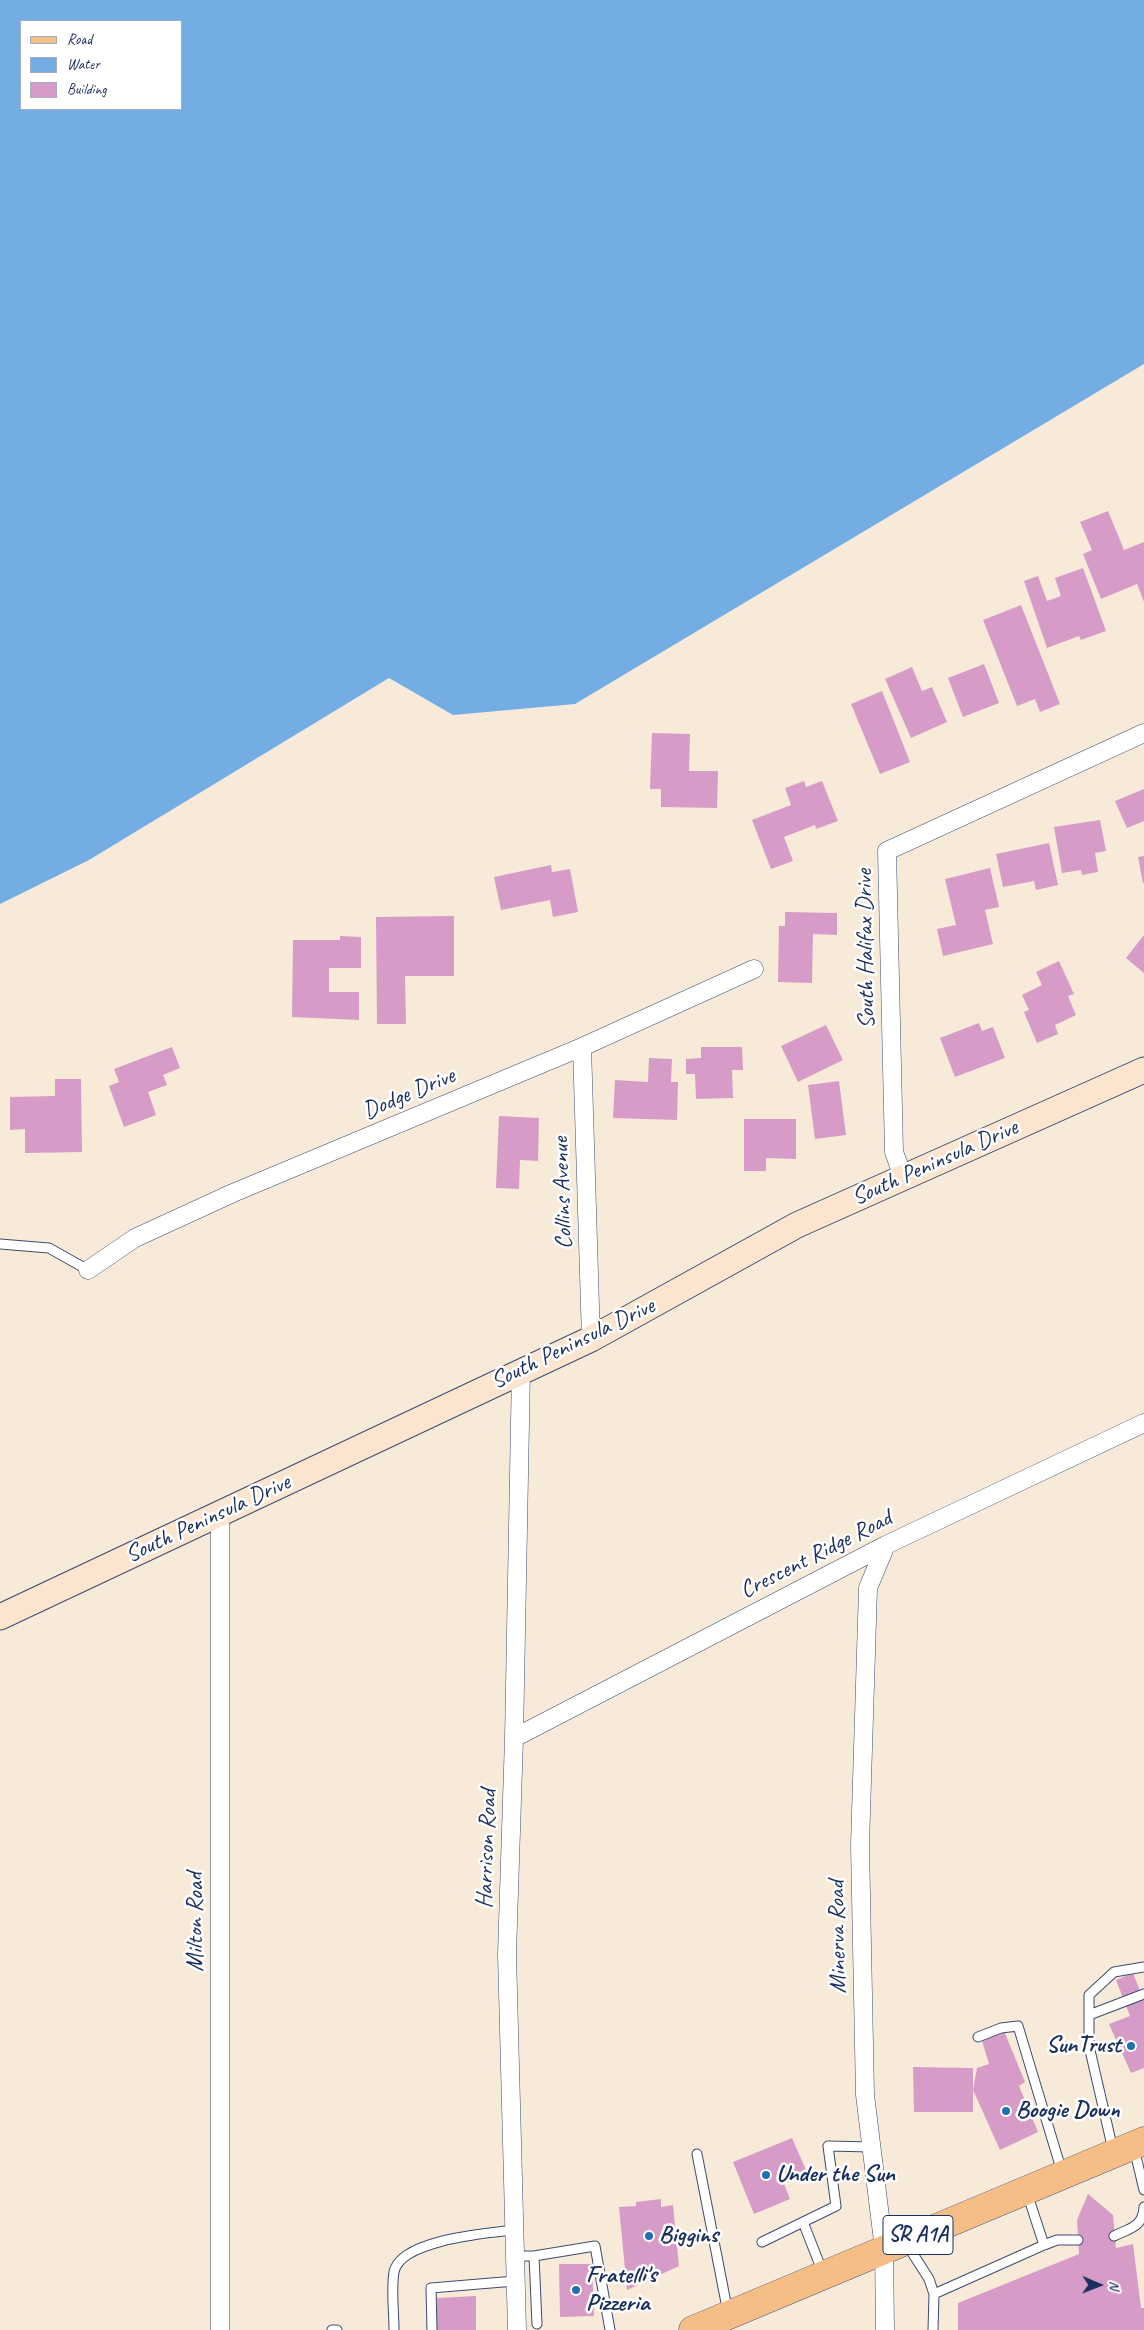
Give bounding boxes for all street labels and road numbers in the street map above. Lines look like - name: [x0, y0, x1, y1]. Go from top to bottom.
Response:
- street label: South Halifax Drive: [850, 869, 882, 1029]
- street label: Dodge Drive: [359, 1062, 459, 1126]
- street label: South Peninsula Drive: [848, 1114, 1022, 1212]
- street label: Collins Avenue: [547, 1136, 579, 1250]
- street label: South Peninsula Drive: [486, 1292, 660, 1396]
- street label: South Peninsula Drive: [121, 1468, 295, 1570]
- street label: Crescent Ridge Road: [735, 1504, 897, 1606]
- street label: Harrison Road: [471, 1789, 503, 1909]
- street label: Milton Road: [182, 1872, 210, 1972]
- street label: Minerva Road: [823, 1880, 853, 1994]
- road number: SR A1A: [883, 2216, 953, 2254]

